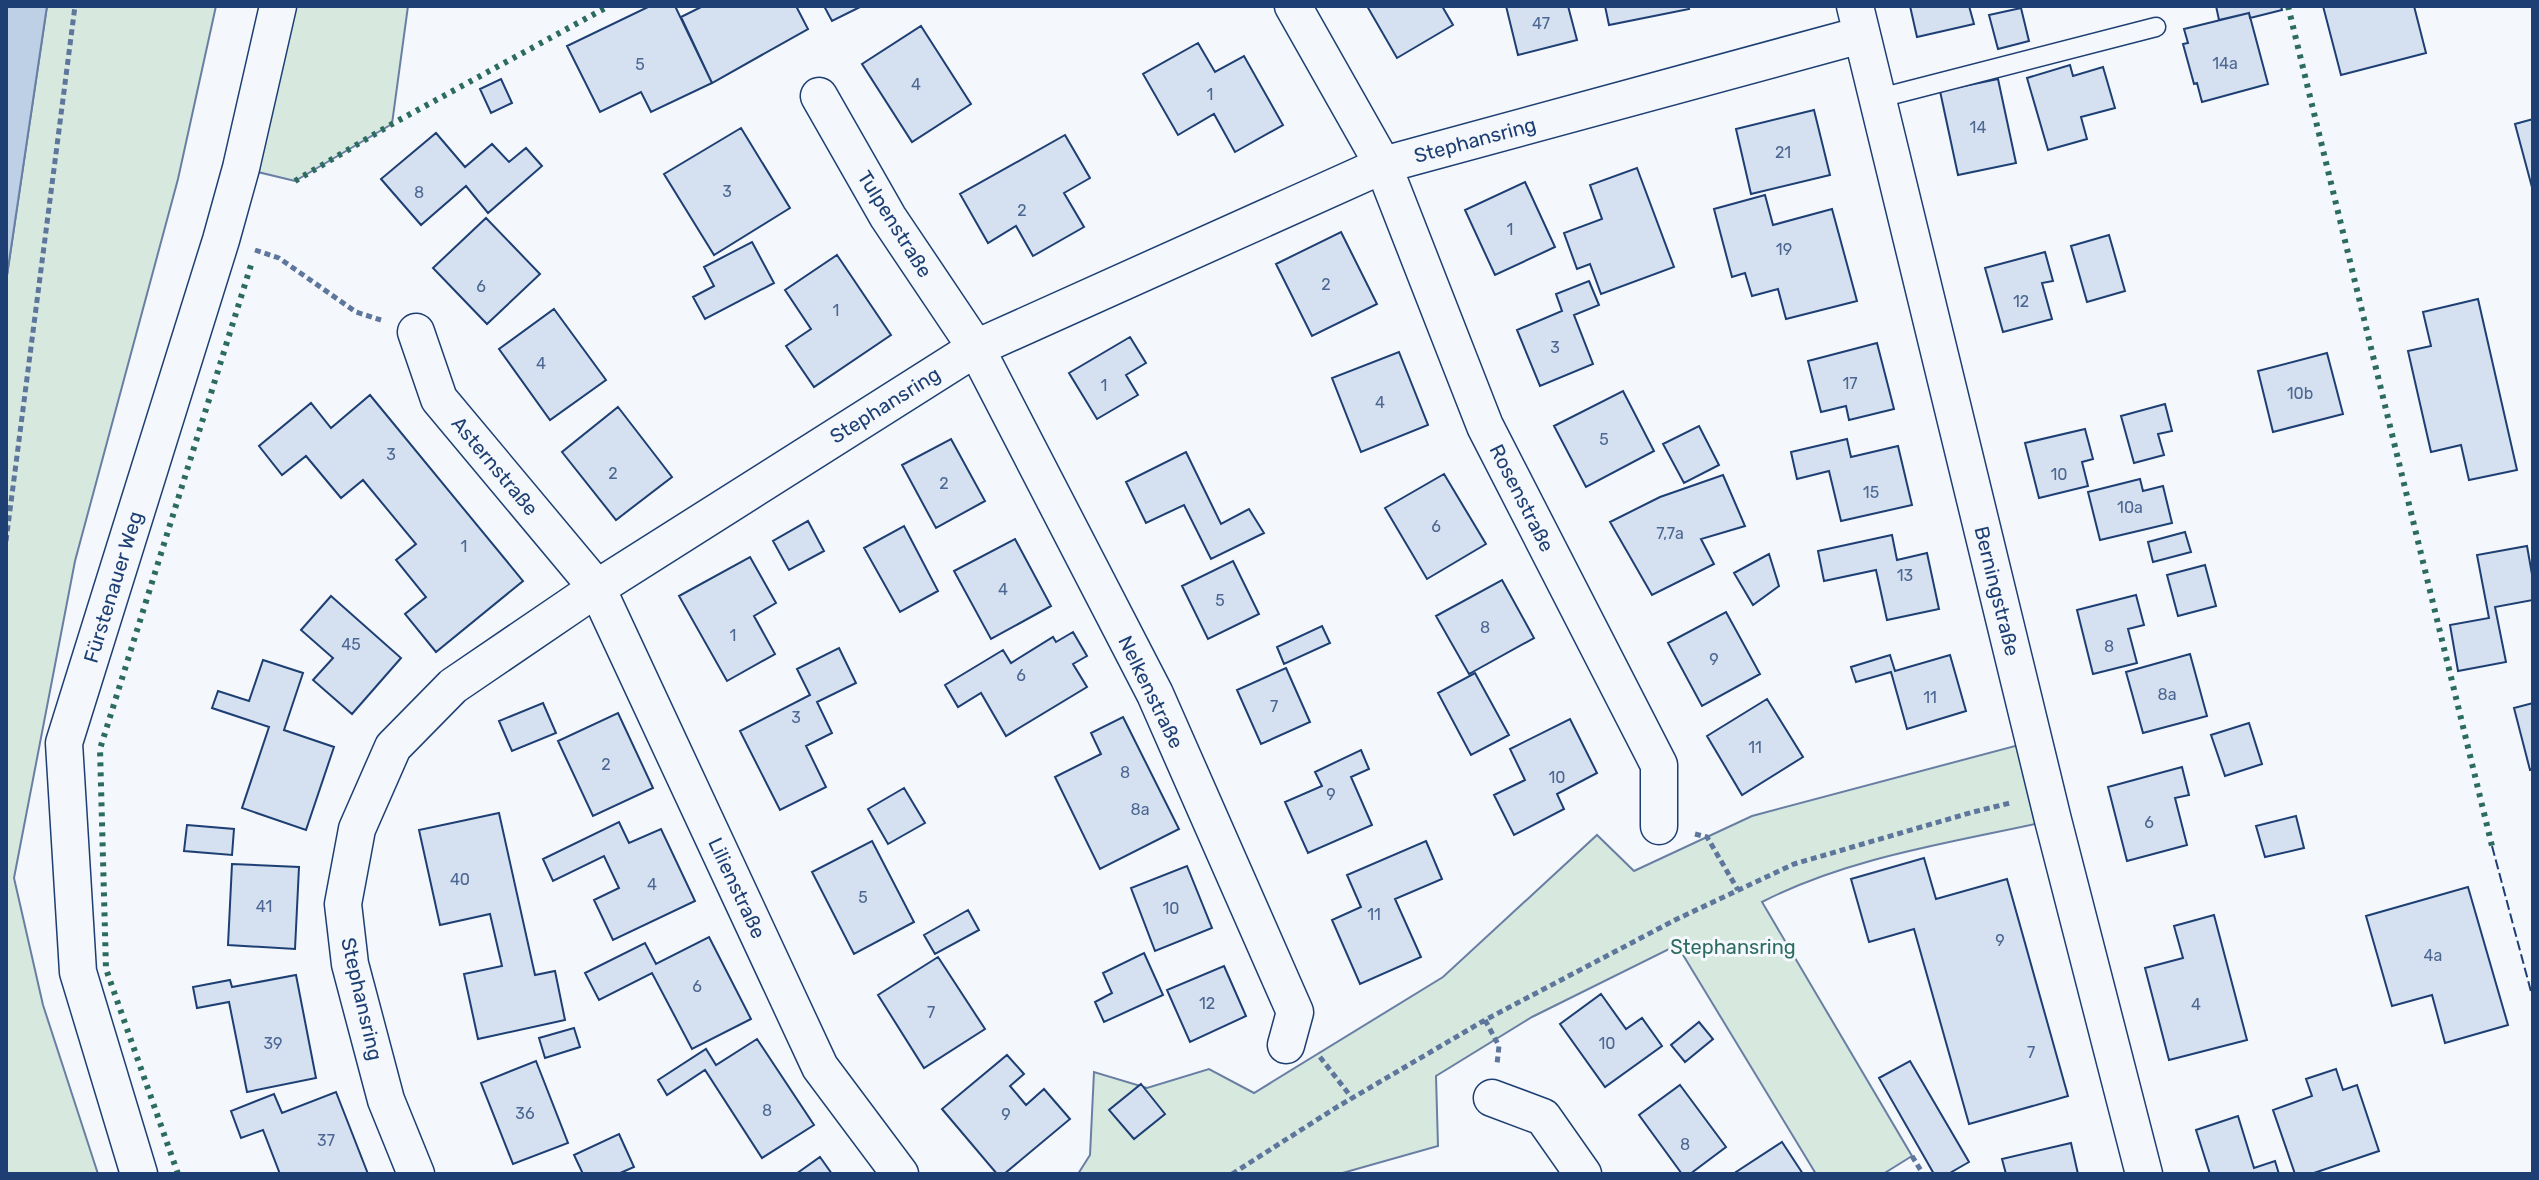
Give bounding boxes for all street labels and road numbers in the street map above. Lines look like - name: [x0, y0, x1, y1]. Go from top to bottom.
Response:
- street label: Stephansring: [1411, 112, 1539, 168]
- street label: Tulpenstraße: [853, 166, 937, 282]
- street label: Stephansring: [825, 362, 945, 448]
- street label: Asternstraße: [447, 412, 543, 520]
- street label: Rosenstraße: [1485, 440, 1559, 556]
- street label: Fürstenauer Weg: [79, 508, 147, 666]
- street label: Berningstraße: [1969, 524, 2025, 658]
- street label: Nelkenstraße: [1113, 632, 1189, 752]
- street label: Lilienstraße: [703, 834, 771, 942]
- street label: Stephansring: [336, 935, 388, 1063]

